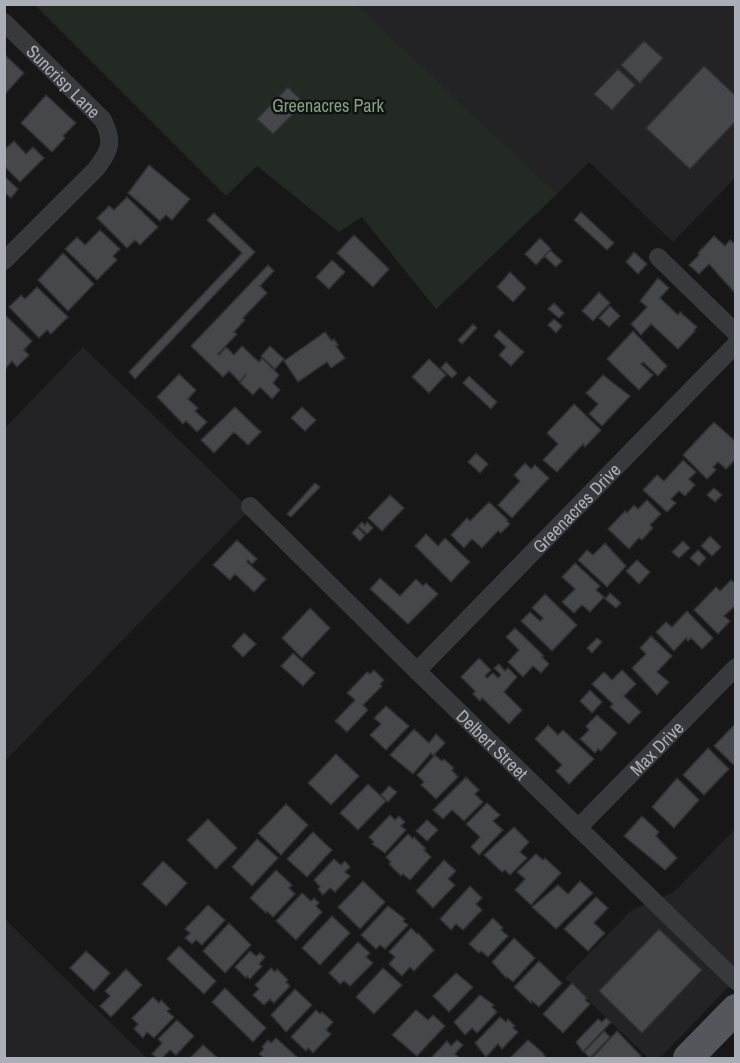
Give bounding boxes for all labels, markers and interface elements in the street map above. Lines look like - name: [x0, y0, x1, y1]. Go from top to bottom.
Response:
- street label: Suncrisp Lane: [21, 39, 106, 124]
- park label: Greenacres Park: [272, 93, 384, 118]
- street label: Greenacres Drive: [527, 457, 626, 558]
- street label: Delbert Street: [451, 704, 534, 785]
- street label: Max Drive: [624, 715, 689, 781]

